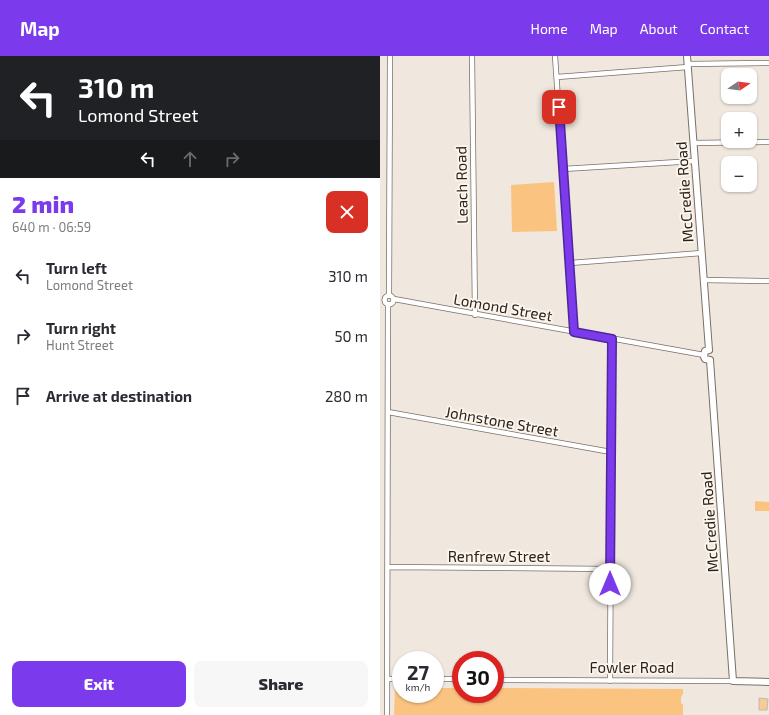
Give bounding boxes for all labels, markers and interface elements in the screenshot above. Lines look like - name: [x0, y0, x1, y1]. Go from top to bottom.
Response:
- text: Map: [20, 17, 60, 40]
- text: Home: [531, 20, 568, 37]
- text: Map: [590, 20, 618, 37]
- text: About: [640, 20, 678, 37]
- text: Contact: [700, 20, 749, 37]
- north arrow: [721, 68, 757, 104]
- map controls: [721, 68, 757, 192]
- text: 310 m: [78, 70, 154, 104]
- icon: left: [12, 72, 64, 124]
- pin: [542, 90, 576, 124]
- icon: arrive: [548, 96, 570, 118]
- text: Lomond Street: [78, 104, 198, 126]
- button: +: [721, 112, 757, 148]
- street label: McCredie Road: [671, 141, 697, 243]
- street label: Leach Road: [451, 146, 471, 224]
- icon: left: [137, 148, 159, 170]
- icon: ahead: [179, 148, 201, 170]
- icon: right: [221, 148, 243, 170]
- button: −: [721, 156, 757, 192]
- text: 2 min: [12, 189, 74, 218]
- button: close: [326, 191, 368, 233]
- text: 640 m · 06:59: [12, 219, 91, 235]
- text: Turn left: [46, 259, 107, 277]
- icon: left: [12, 265, 34, 287]
- text: 310 m: [328, 267, 368, 285]
- text: Lomond Street: [46, 277, 133, 293]
- street label: Lomond Street: [452, 289, 554, 325]
- text: Turn right: [46, 319, 116, 337]
- icon: right: [12, 325, 34, 347]
- text: 50 m: [334, 327, 368, 345]
- text: Hunt Street: [46, 337, 114, 353]
- icon: arrive: [12, 385, 34, 407]
- text: Arrive at destination: [46, 387, 192, 405]
- text: 280 m: [325, 387, 368, 405]
- street label: Johnstone Street: [444, 402, 560, 440]
- street label: McCredie Road: [696, 471, 722, 573]
- street label: Renfrew Street: [448, 547, 551, 565]
- position arrow: [589, 563, 631, 605]
- speed limit sign: 30: [452, 651, 504, 703]
- street label: Fowler Road: [590, 658, 674, 676]
- text: 27: [407, 660, 429, 684]
- button: Exit: [12, 661, 186, 707]
- button: Share: [194, 661, 368, 707]
- text: km/h: [406, 681, 430, 693]

